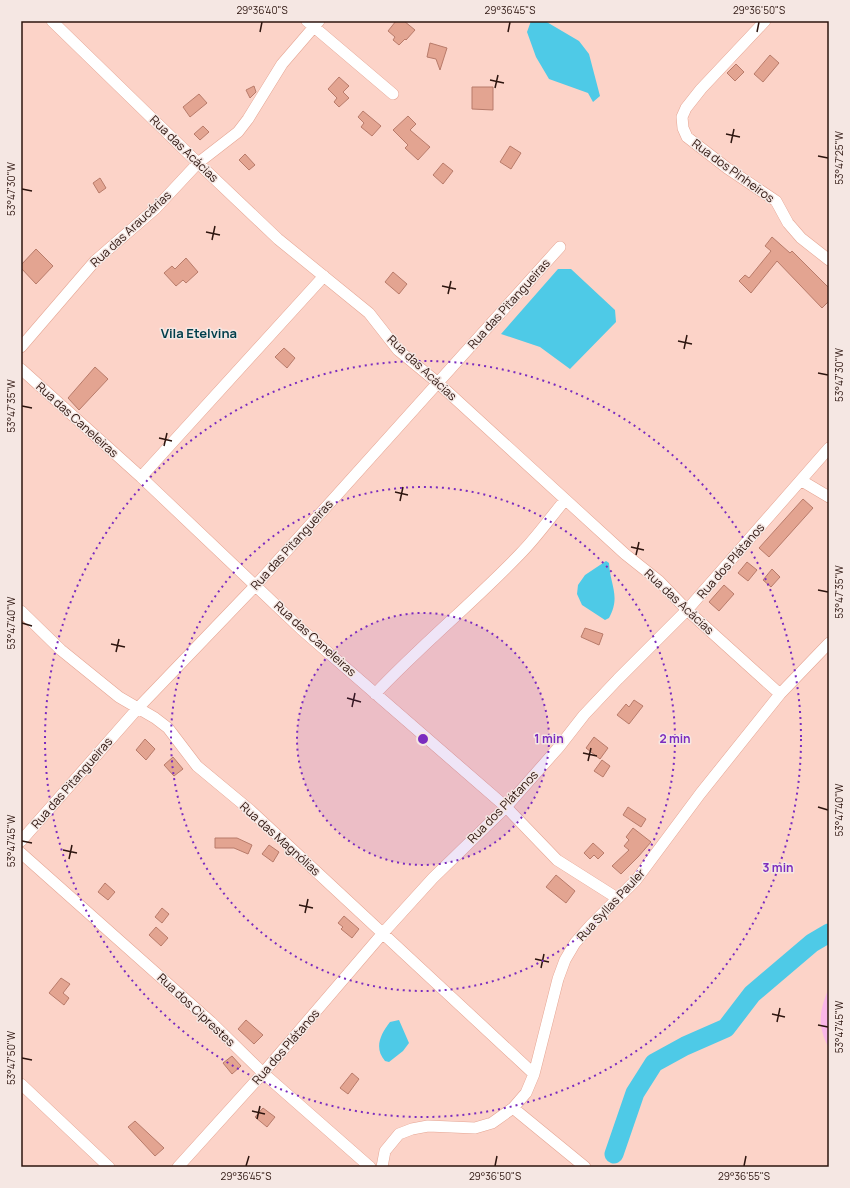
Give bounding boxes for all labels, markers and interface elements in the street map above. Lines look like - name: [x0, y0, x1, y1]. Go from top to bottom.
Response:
- text: 29°36'40"S: [236, 3, 288, 17]
- text: 29°36'45"S: [485, 3, 535, 17]
- text: 29°36'50"S: [733, 3, 785, 17]
- street label: Rua das Acácias: [146, 111, 222, 186]
- text: 53°47'25"W: [832, 131, 846, 185]
- street label: Rua dos Pinheiros: [689, 135, 778, 206]
- text: 53°47'30"W: [4, 161, 18, 216]
- street label: Rua das Araucárias: [86, 187, 175, 271]
- street label: Rua das Pitangueiras: [464, 255, 554, 352]
- district label: Vila Etelvina: [161, 324, 237, 342]
- street label: Rua das Acácias: [384, 331, 461, 404]
- text: 53°47'30"W: [832, 347, 846, 402]
- street label: Rua das Caneleiras: [33, 378, 122, 461]
- text: 53°47'35"W: [4, 379, 18, 433]
- street label: Rua das Pitangueiras: [247, 496, 337, 593]
- street label: Rua dos Plátanos: [693, 519, 768, 602]
- street label: Rua das Acácias: [641, 565, 718, 638]
- text: 53°47'35"W: [832, 565, 846, 619]
- text: 53°47'40"W: [4, 596, 18, 649]
- street label: Rua das Caneleiras: [271, 597, 360, 680]
- text: 1 min: [534, 730, 564, 747]
- text: 2 min: [659, 730, 691, 747]
- centre of rings: [416, 732, 430, 746]
- street label: Rua das Pitangueiras: [27, 733, 116, 832]
- street label: Rua dos Plátanos: [463, 766, 542, 847]
- text: 53°47'40"W: [832, 783, 846, 836]
- street label: Rua das Magnólias: [236, 798, 324, 879]
- text: 53°47'45"W: [4, 814, 18, 867]
- text: 3 min: [762, 859, 794, 876]
- street label: Rua Syllas Pauler: [573, 864, 649, 945]
- street label: Rua dos Ciprestes: [154, 969, 239, 1050]
- text: 53°47'45"W: [832, 1000, 846, 1053]
- street label: Rua dos Plátanos: [248, 1005, 323, 1088]
- text: 53°47'50"W: [4, 1030, 18, 1085]
- text: 29°36'45"S: [221, 1169, 271, 1183]
- text: 29°36'50"S: [469, 1169, 521, 1183]
- text: 29°36'55"S: [718, 1169, 770, 1183]

